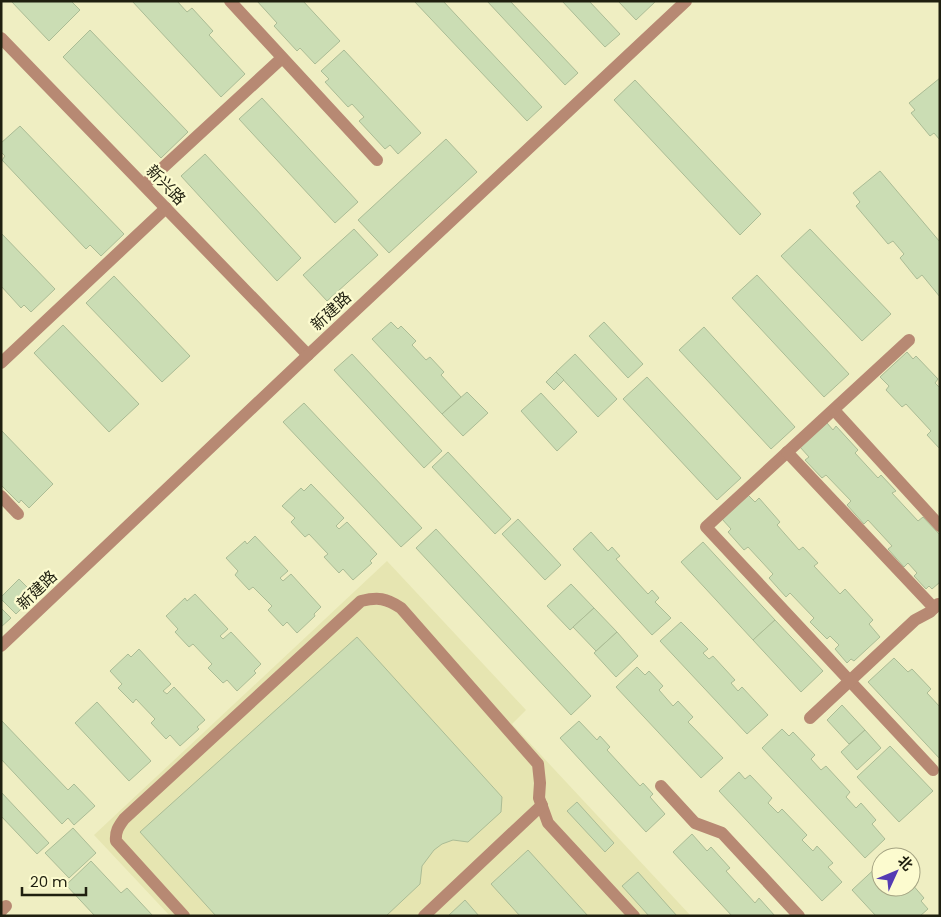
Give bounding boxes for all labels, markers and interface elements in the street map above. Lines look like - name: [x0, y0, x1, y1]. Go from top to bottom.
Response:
- street label: 新兴路: [141, 160, 191, 210]
- street label: 新建路: [306, 286, 356, 336]
- street label: 新建路: [12, 565, 62, 615]
- north arrow: [871, 847, 921, 897]
- text: 北: [893, 851, 917, 875]
- scale bar: [22, 864, 86, 896]
- text: 20 m: [30, 871, 68, 892]

